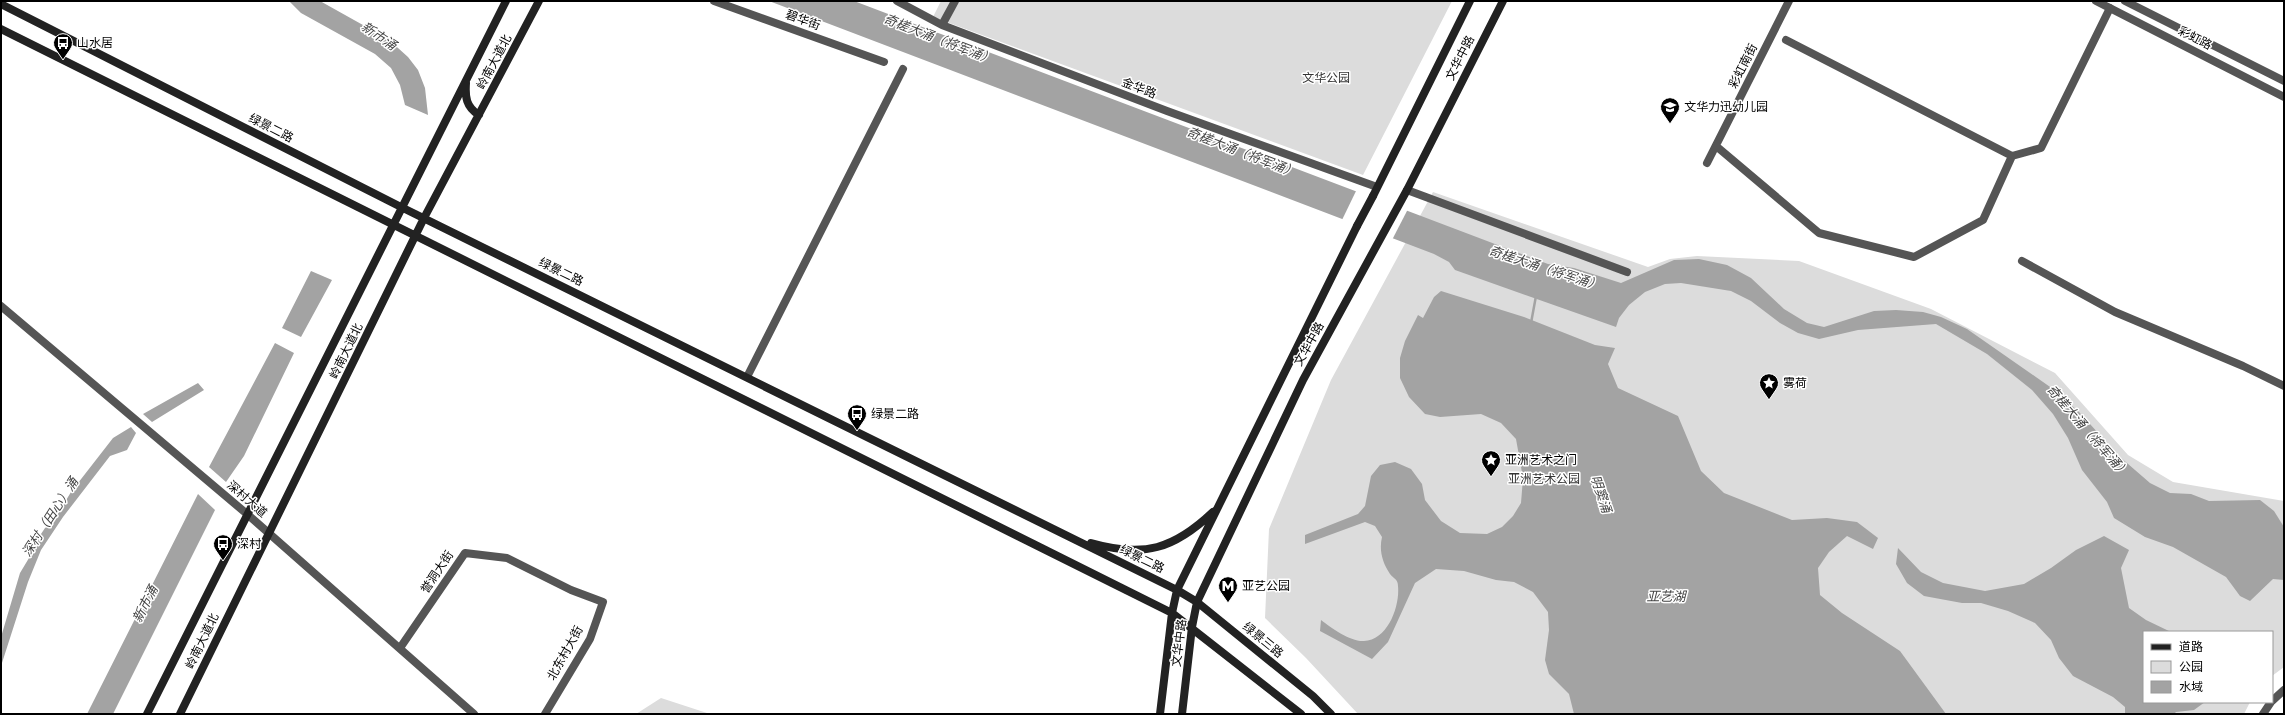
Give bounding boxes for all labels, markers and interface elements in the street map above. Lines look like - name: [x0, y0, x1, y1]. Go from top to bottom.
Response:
- street label: 碧华街: [784, 7, 822, 33]
- water label: 奇槎大涌（将军涌）: [882, 11, 996, 67]
- water label: 新市涌: [359, 19, 401, 54]
- street label: 彩虹路: [2176, 24, 2214, 52]
- bus stop icon: 山水居: [52, 32, 74, 60]
- street label: 岭南大道北: [474, 32, 514, 92]
- street label: 文华中路: [1443, 33, 1477, 83]
- place label: 山水居: [77, 36, 113, 50]
- street label: 彩虹南街: [1726, 41, 1760, 91]
- park label: 文华公园: [1302, 71, 1350, 85]
- street label: 金华路: [1120, 75, 1158, 101]
- school or university icon: 文华力迅幼儿园: [1659, 96, 1681, 124]
- place label: 文华力迅幼儿园: [1684, 100, 1768, 114]
- street label: 绿景二路: [246, 111, 296, 145]
- water label: 奇槎大涌（将军涌）: [1185, 124, 1299, 180]
- water label: 奇槎大涌（将军涌）: [1487, 243, 1603, 293]
- street label: 绿景二路: [536, 255, 586, 289]
- street label: 文华中路: [1291, 320, 1327, 368]
- street label: 岭南大道北: [327, 321, 365, 381]
- place icon: 雾荷: [1758, 372, 1780, 400]
- place label: 雾荷: [1783, 376, 1807, 390]
- water label: 奇槎大涌（将军涌）: [2044, 382, 2132, 480]
- bus stop icon: 绿景二路: [846, 403, 868, 431]
- place label: 绿景二路: [871, 407, 919, 421]
- place icon: 亚洲艺术之门: [1480, 449, 1502, 477]
- place label: 亚洲艺术之门: [1505, 453, 1577, 467]
- park label: 亚洲艺术公园: [1508, 472, 1580, 486]
- water label: 深村（田心）涌: [19, 473, 82, 559]
- water label: 明窦涌: [1588, 473, 1615, 517]
- street label: 深村大道: [224, 478, 270, 520]
- bus stop icon: 深村: [212, 533, 234, 561]
- place label: 深村: [237, 537, 262, 551]
- street label: 绿景二路: [1117, 542, 1167, 576]
- street label: 誉洞大街: [418, 548, 456, 596]
- metro station icon: 亚艺公园: [1217, 575, 1239, 603]
- place label: 亚艺公园: [1242, 579, 1290, 593]
- water label: 新市涌: [129, 581, 161, 625]
- water label: 亚艺湖: [1646, 589, 1687, 604]
- street label: 岭南大道北: [183, 611, 221, 671]
- street label: 文华中路: [1169, 618, 1189, 668]
- street label: 绿景三路: [1240, 619, 1286, 661]
- street label: 北东村大街: [544, 623, 586, 683]
- legend: [2143, 631, 2273, 703]
- text: 道路: [2179, 640, 2203, 654]
- text: 公园: [2179, 660, 2203, 674]
- text: 水域: [2179, 680, 2203, 694]

